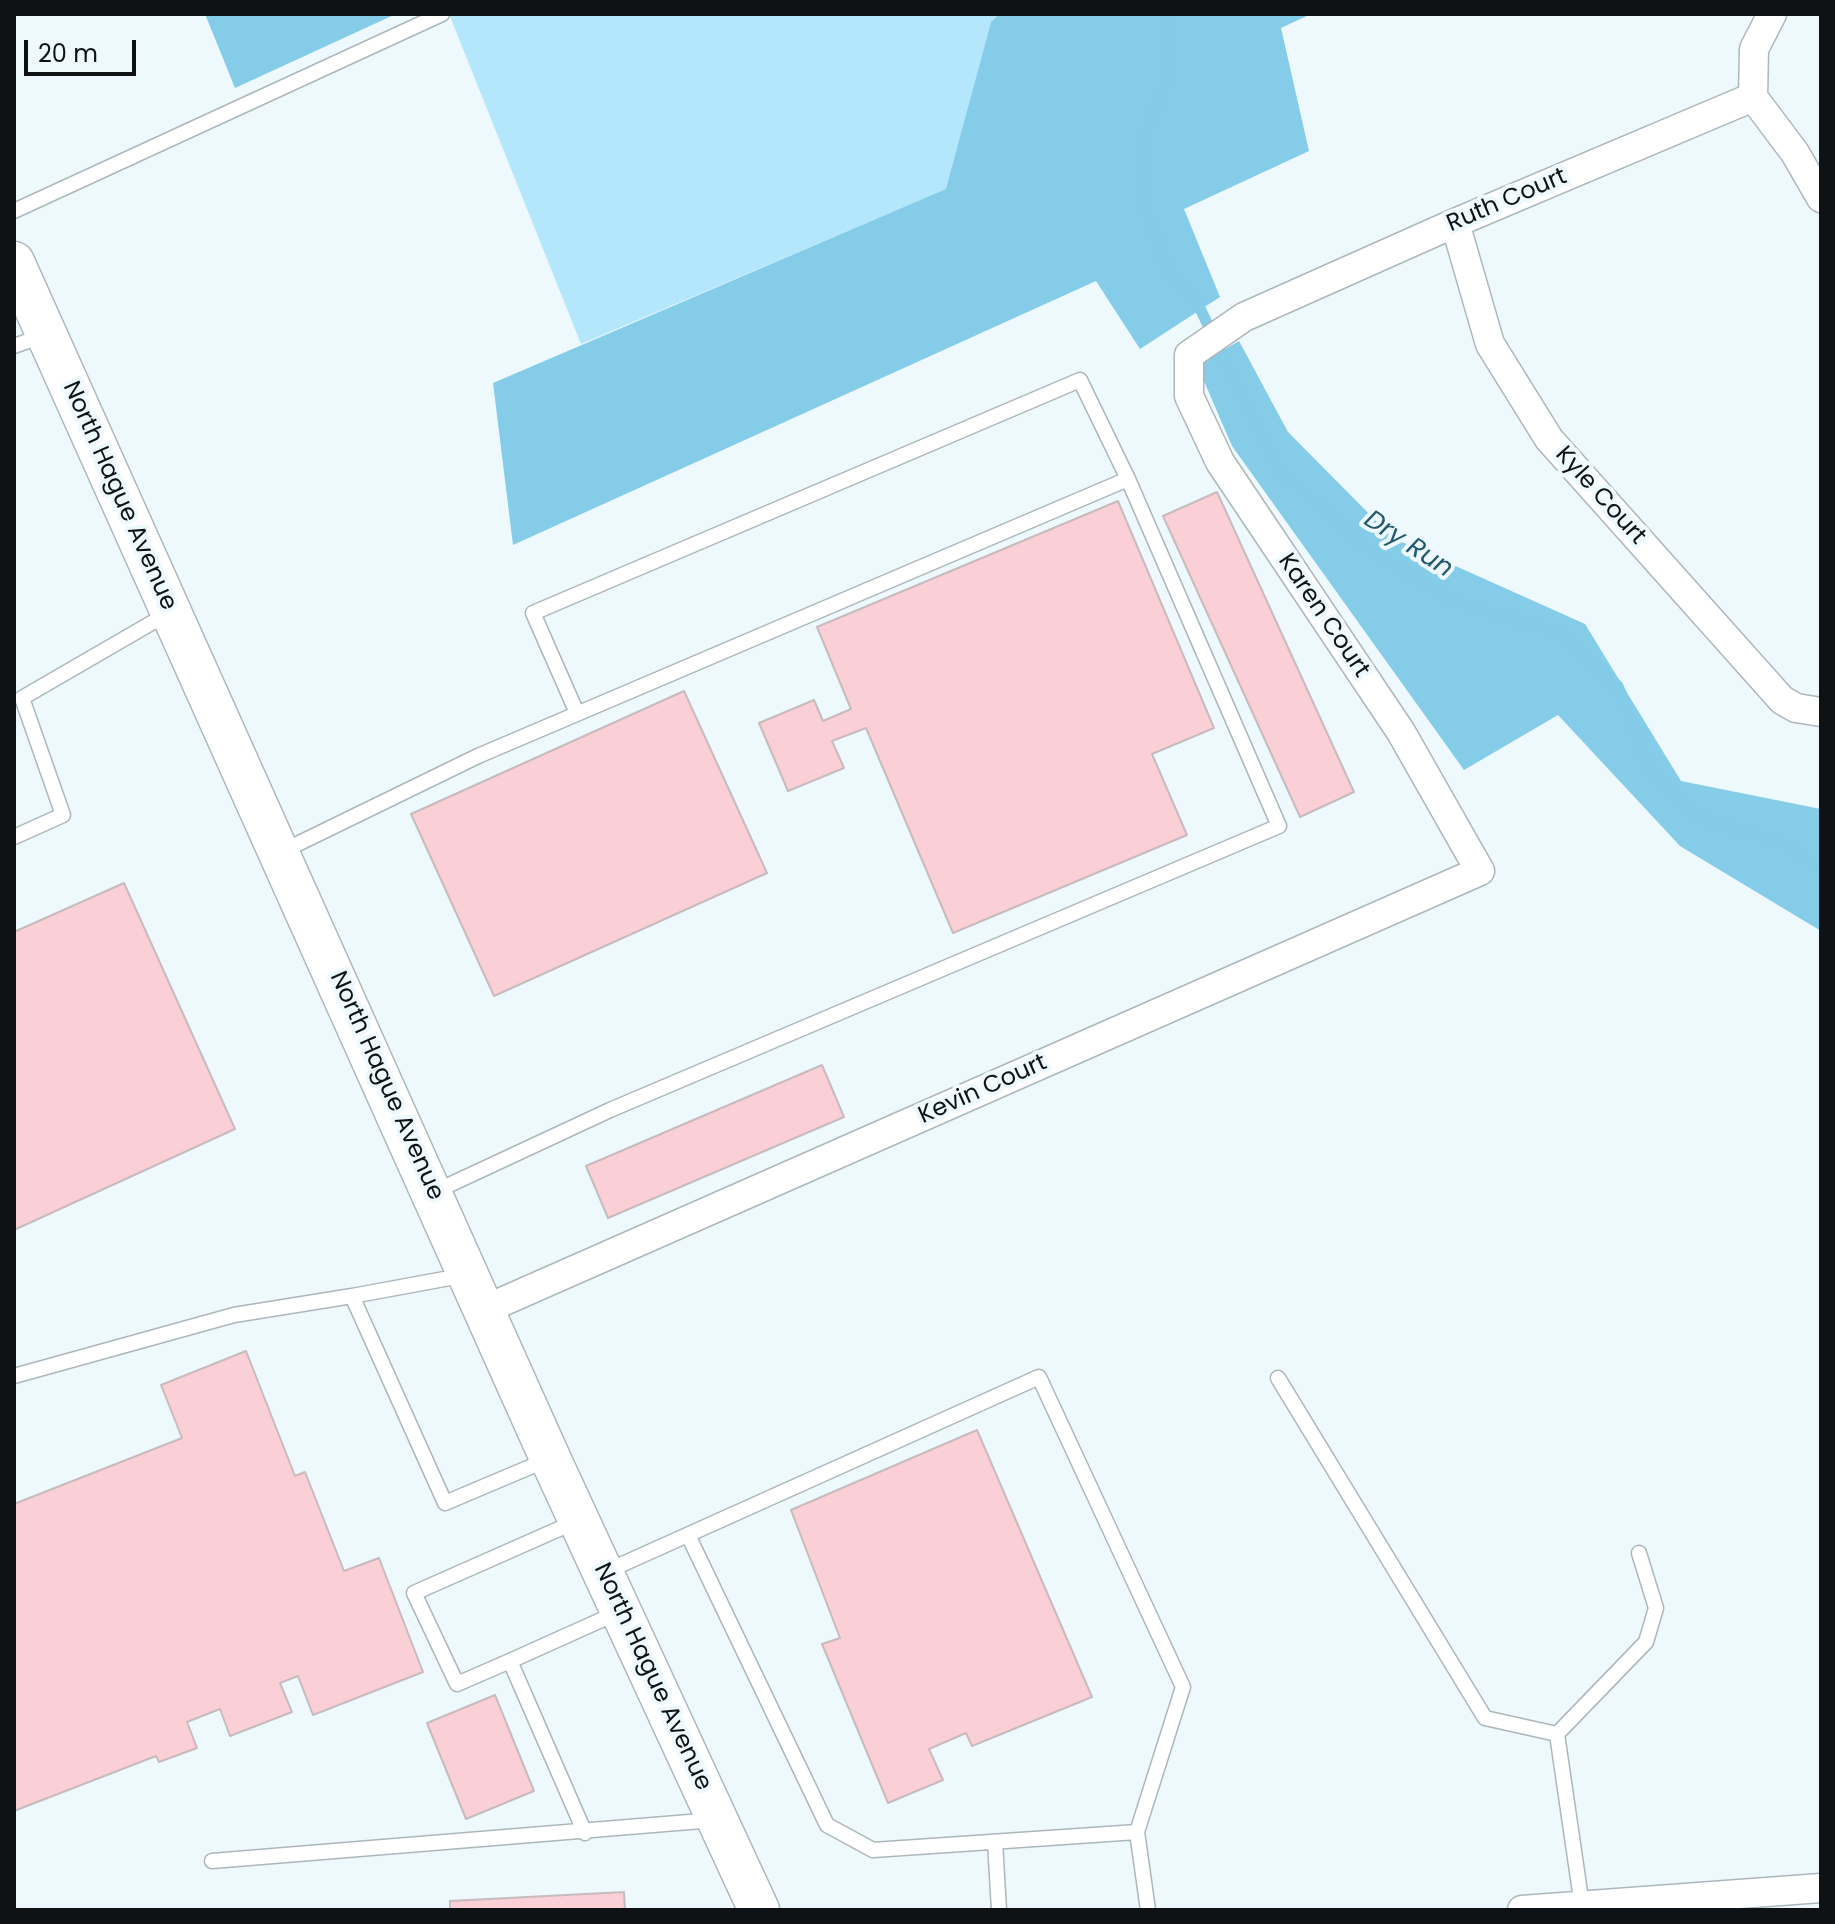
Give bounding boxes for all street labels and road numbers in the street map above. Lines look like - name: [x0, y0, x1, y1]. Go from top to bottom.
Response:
- street label: Ruth Court: [1443, 163, 1571, 239]
- street label: North Hague Avenue: [56, 377, 182, 615]
- street label: Kyle Court: [1548, 441, 1652, 551]
- street label: Karen Court: [1271, 549, 1375, 683]
- street label: North Hague Avenue: [323, 967, 449, 1205]
- street label: Kevin Court: [914, 1049, 1052, 1131]
- street label: North Hague Avenue: [587, 1559, 717, 1795]

